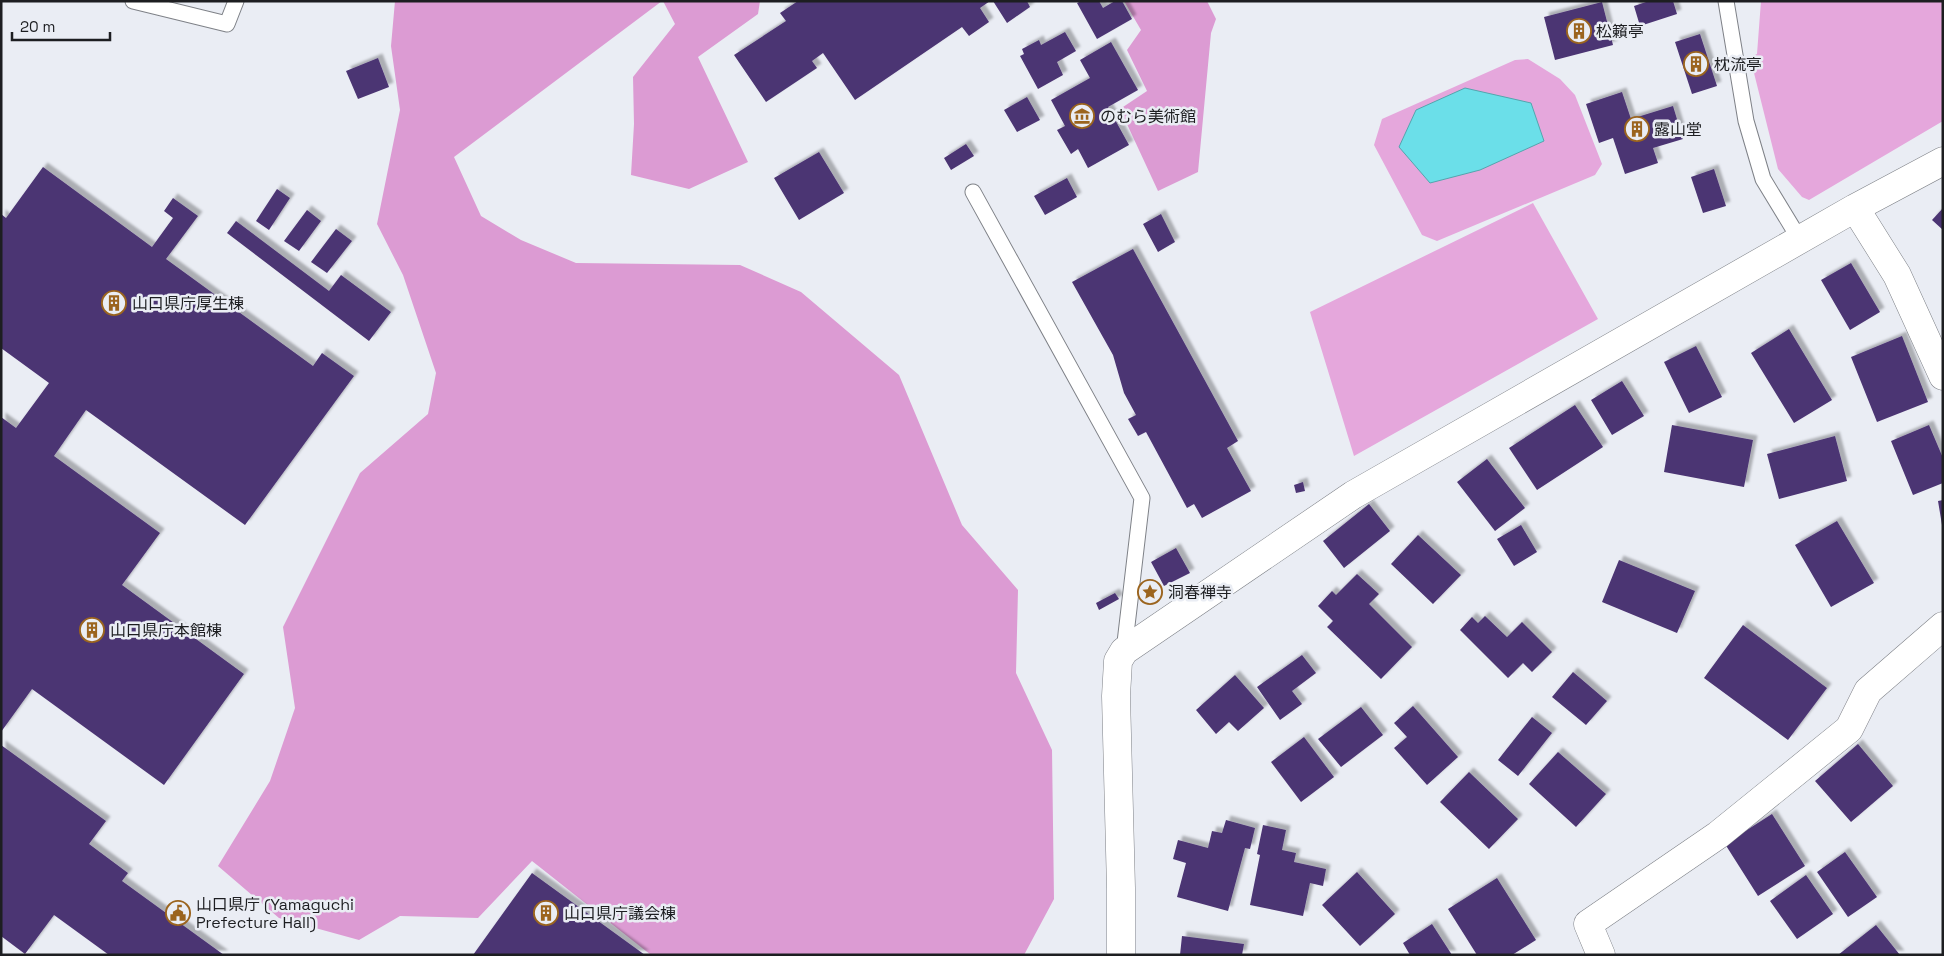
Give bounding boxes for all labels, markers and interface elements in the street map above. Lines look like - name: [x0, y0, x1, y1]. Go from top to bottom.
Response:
- scale bar: [12, 10, 110, 42]
- text: 20 m: [20, 17, 55, 36]
- building icon: 松籟亭: [1566, 18, 1592, 44]
- place label: 松籟亭: [1596, 21, 1644, 42]
- building icon: 枕流亭: [1683, 51, 1709, 77]
- place label: 枕流亭: [1714, 54, 1762, 75]
- museum icon: のむら美術館: [1069, 103, 1095, 129]
- place label: のむら美術館: [1100, 106, 1196, 127]
- building icon: 露山堂: [1624, 116, 1650, 142]
- place label: 露山堂: [1654, 119, 1702, 140]
- building icon: 山口県庁厚生棟: [101, 290, 127, 316]
- place label: 山口県庁厚生棟: [132, 293, 244, 314]
- place icon: 洞春禅寺: [1137, 579, 1163, 605]
- place label: 洞春禅寺: [1168, 582, 1232, 603]
- building icon: 山口県庁本館棟: [79, 617, 105, 643]
- place label: 山口県庁本館棟: [110, 620, 222, 641]
- place label: 山口県庁 (Yamaguchi Prefecture Hall): [196, 894, 354, 933]
- public building icon: 山口県庁 (Yamaguchi Prefecture Hall): [165, 900, 191, 926]
- building icon: 山口県庁議会棟: [533, 900, 559, 926]
- place label: 山口県庁議会棟: [564, 903, 676, 924]

